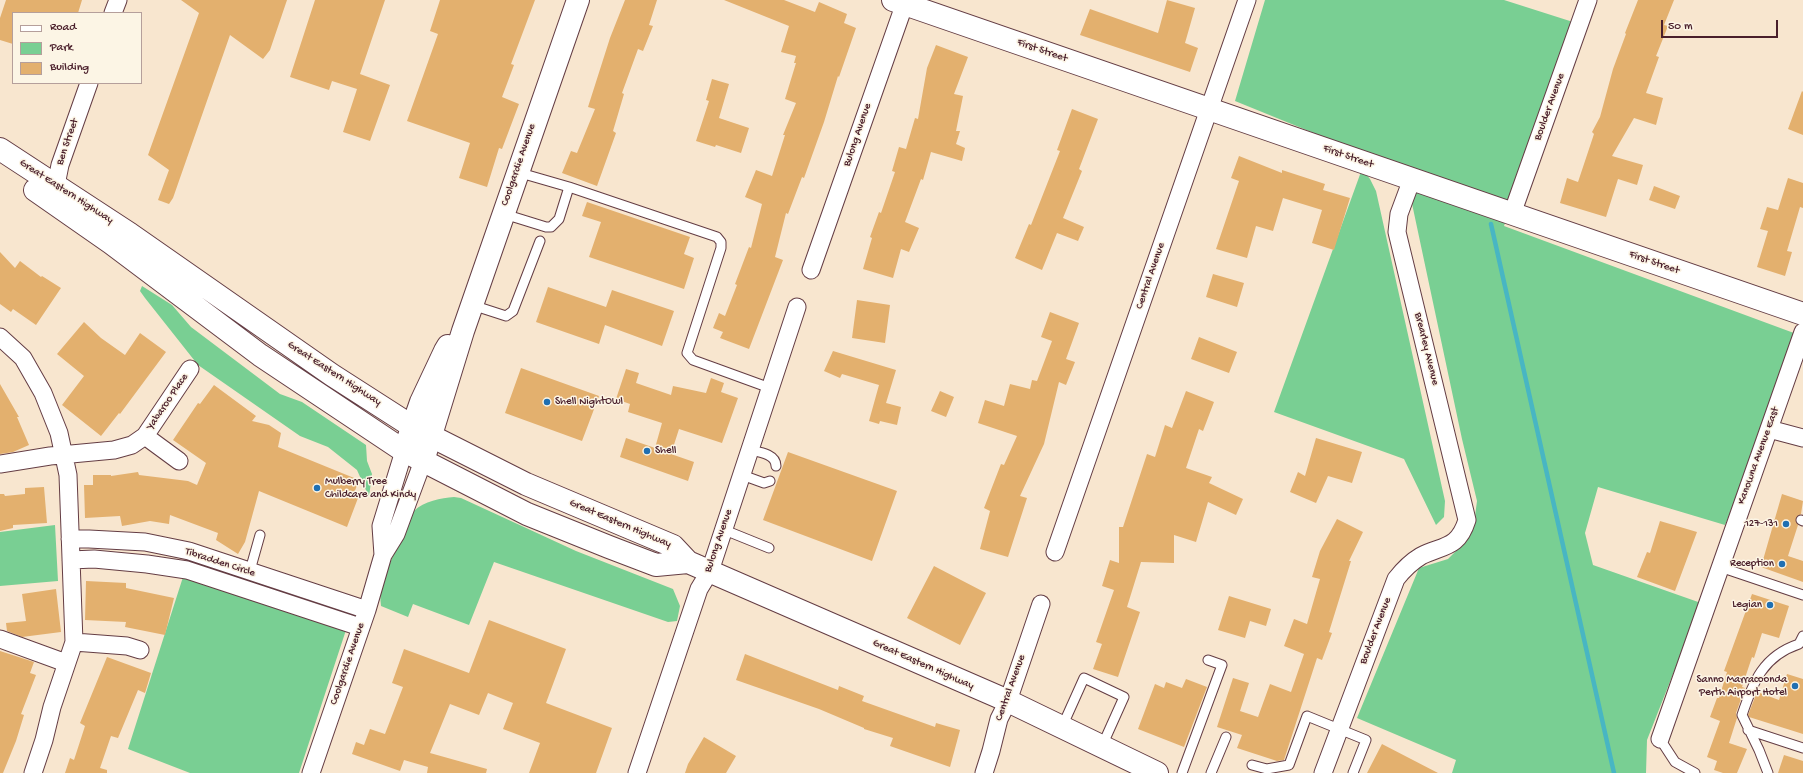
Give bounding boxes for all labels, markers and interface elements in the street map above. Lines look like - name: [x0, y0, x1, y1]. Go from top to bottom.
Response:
- legend: [12, 12, 142, 84]
- scale bar: [1663, 12, 1780, 38]
- text: 50 m: [1668, 20, 1693, 34]
- text: Road: [50, 21, 76, 35]
- street label: First Street: [1015, 36, 1069, 66]
- text: Park: [50, 41, 73, 55]
- text: Building: [50, 61, 89, 75]
- street label: Boulder Avenue: [1532, 72, 1568, 142]
- street label: Bulong Avenue: [841, 102, 875, 168]
- street label: Ben Street: [54, 117, 82, 167]
- street label: Coolgardie Avenue: [499, 122, 539, 208]
- street label: First Street: [1321, 142, 1375, 172]
- street label: Great Eastern Highway: [16, 157, 116, 227]
- street label: Central Avenue: [1133, 241, 1169, 311]
- street label: First Street: [1627, 248, 1681, 278]
- street label: Brearley Avenue: [1411, 311, 1441, 387]
- street label: Great Eastern Highway: [284, 339, 384, 409]
- street label: Yabaroo Place: [144, 371, 192, 433]
- place label: Shell NightOwl: [555, 395, 623, 409]
- marker: Shell NightOwl: [542, 397, 552, 407]
- street label: Kanowna Avenue East: [1735, 405, 1783, 507]
- place label: Shell: [655, 444, 677, 458]
- marker: Shell: [642, 446, 652, 456]
- place label: Mulberry Tree Childcare and Kindy: [325, 475, 416, 501]
- marker: Mulberry Tree Childcare and Kindy: [312, 483, 322, 493]
- street label: Great Eastern Highway: [567, 497, 673, 551]
- street label: Bulong Avenue: [702, 508, 736, 574]
- place label: 127-131: [1744, 517, 1778, 531]
- marker: 127-131: [1781, 519, 1791, 529]
- street label: Tibradden Circle: [183, 545, 257, 581]
- place label: Reception: [1730, 557, 1774, 571]
- marker: Reception: [1777, 559, 1787, 569]
- street label: Boulder Avenue: [1357, 596, 1395, 666]
- place label: Legian: [1732, 598, 1762, 612]
- marker: Legian: [1765, 600, 1775, 610]
- street label: Coolgardie Avenue: [328, 621, 368, 707]
- street label: Great Eastern Highway: [870, 637, 976, 693]
- street label: Central Avenue: [993, 653, 1029, 723]
- place label: Sanno Marracoonda Perth Airport Hotel: [1696, 673, 1787, 699]
- marker: Sanno Marracoonda Perth Airport Hotel: [1790, 681, 1800, 691]

